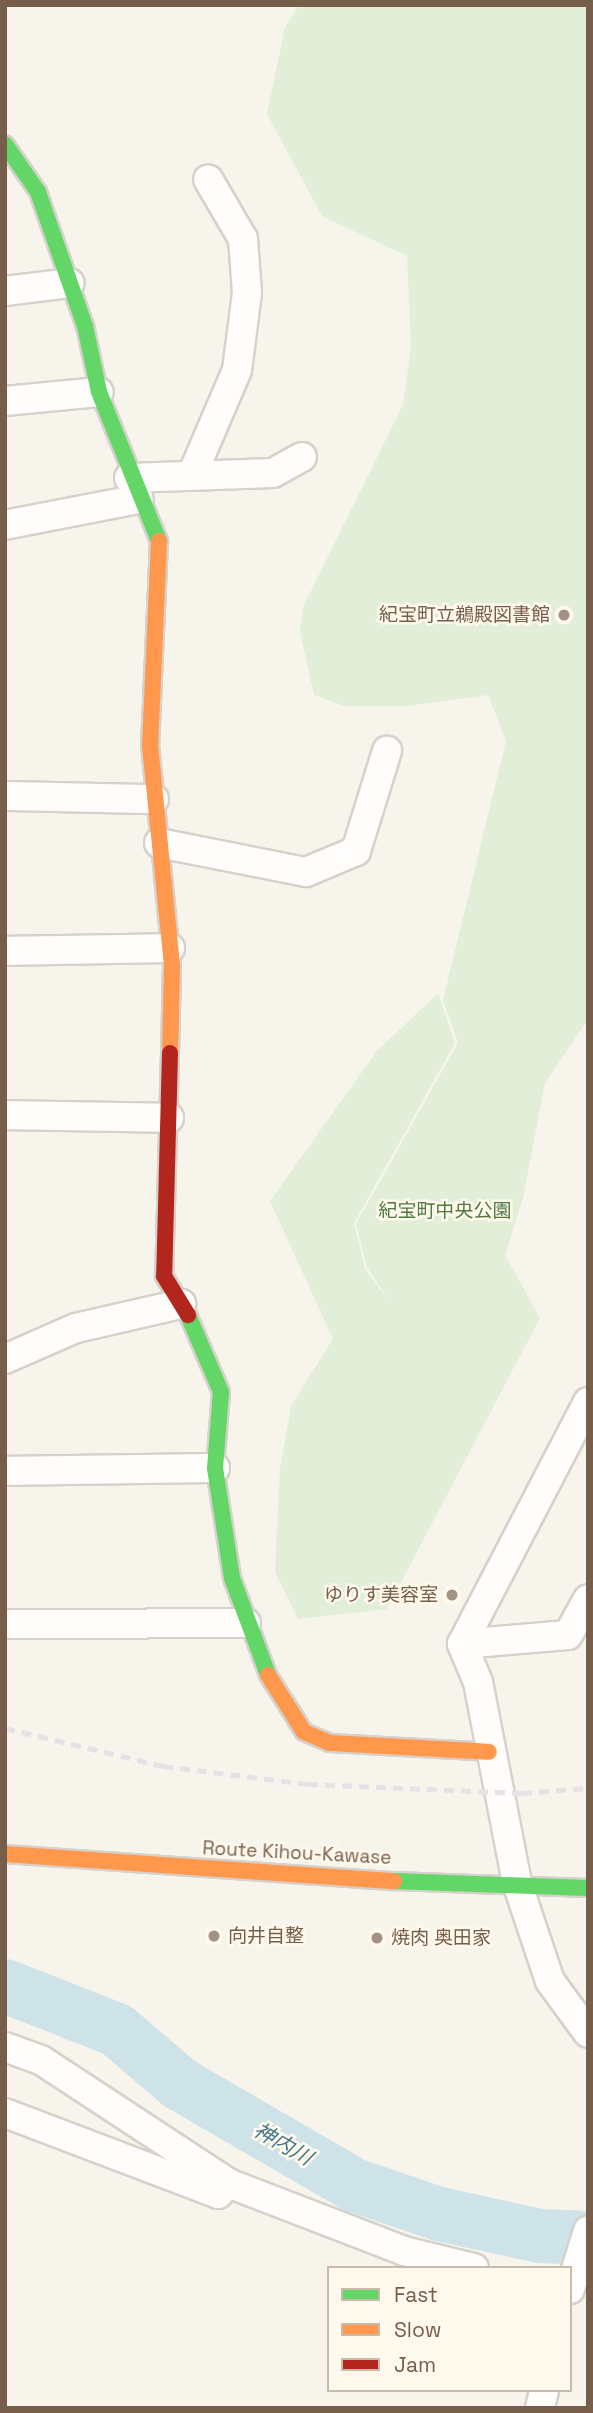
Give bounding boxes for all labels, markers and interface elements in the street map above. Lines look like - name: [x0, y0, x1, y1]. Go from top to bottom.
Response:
- place label: 紀宝町立鵜殿図書館: [379, 604, 550, 626]
- marker: 紀宝町立鵜殿図書館: [556, 607, 572, 623]
- park label: 紀宝町中央公園: [379, 1200, 511, 1222]
- place label: ゆりす美容室: [324, 1584, 438, 1606]
- marker: ゆりす美容室: [444, 1587, 460, 1603]
- street label: Route Kihou-Kawase: [202, 1837, 392, 1869]
- place label: 向井自整: [228, 1925, 304, 1947]
- place label: 焼肉 奥田家: [391, 1927, 491, 1949]
- marker: 向井自整: [206, 1928, 222, 1944]
- marker: 焼肉 奥田家: [369, 1930, 385, 1946]
- water label: 神内川: [249, 2117, 317, 2171]
- legend: [327, 2266, 572, 2392]
- text: Fast: [394, 2281, 438, 2308]
- text: Slow: [394, 2316, 442, 2343]
- text: Jam: [394, 2351, 436, 2378]

